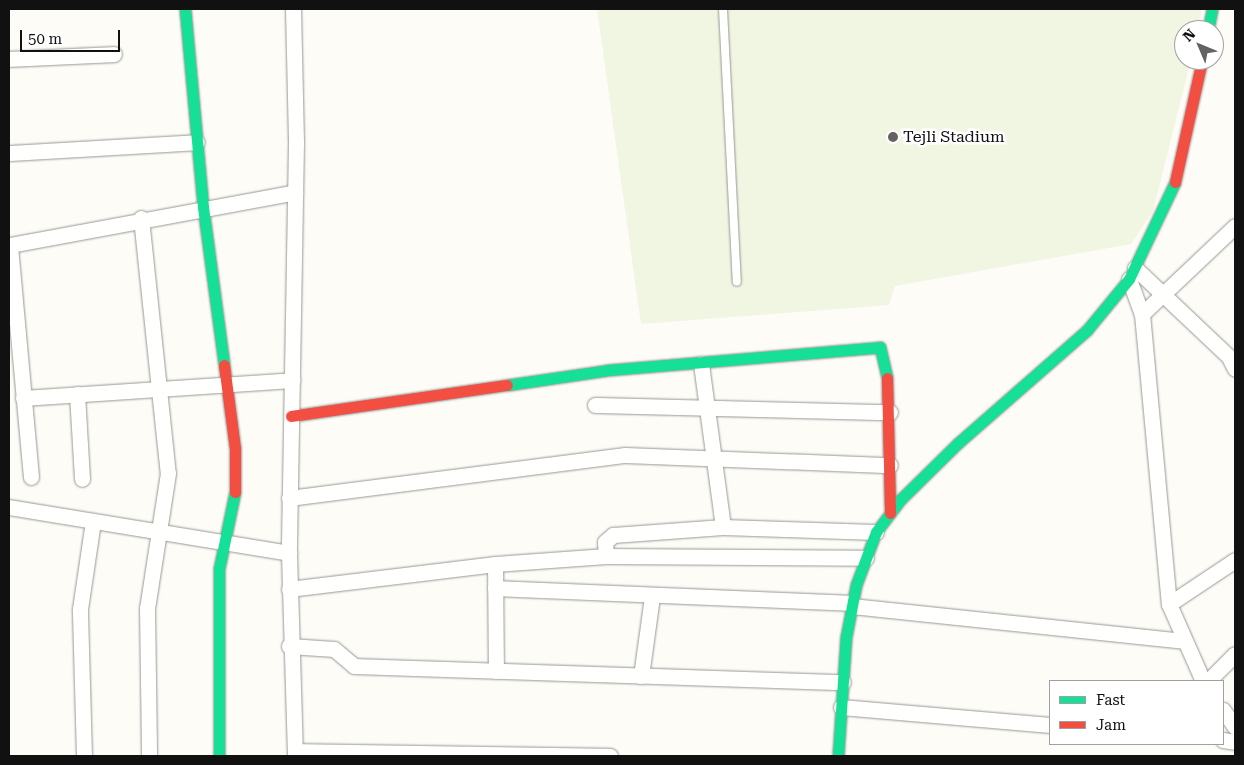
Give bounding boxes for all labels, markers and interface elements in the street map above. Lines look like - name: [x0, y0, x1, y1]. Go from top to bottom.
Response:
- scale bar: [22, 20, 122, 52]
- north arrow: [1174, 20, 1224, 70]
- text: N: [1180, 26, 1199, 45]
- text: 50 m: [28, 30, 62, 48]
- place label: Tejli Stadium: [903, 127, 1005, 147]
- marker: Tejli Stadium: [887, 131, 899, 143]
- legend: [1049, 680, 1224, 745]
- text: Fast: [1096, 691, 1125, 709]
- text: Jam: [1096, 716, 1126, 734]

